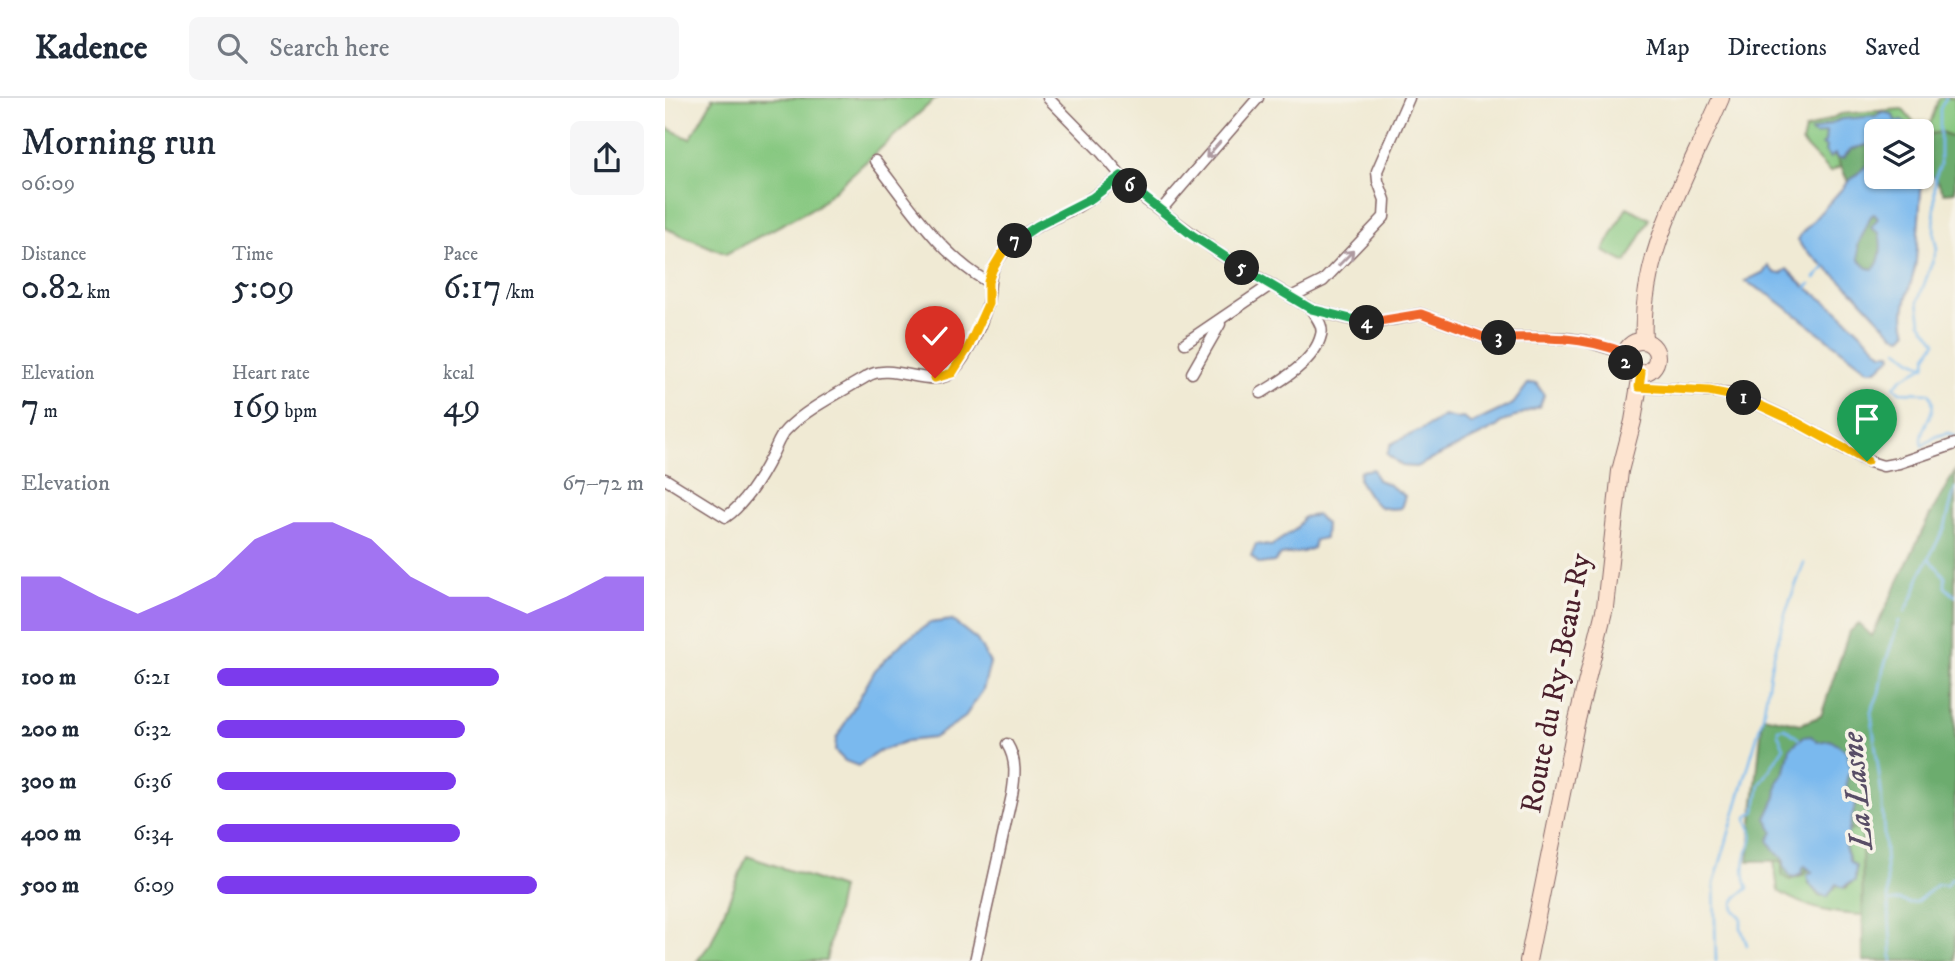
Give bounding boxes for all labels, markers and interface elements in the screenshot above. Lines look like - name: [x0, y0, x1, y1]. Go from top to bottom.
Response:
- search box: [189, 17, 679, 80]
- text: Kadence: [35, 28, 147, 69]
- icon: search: [213, 29, 251, 67]
- text: Search here: [269, 32, 390, 65]
- text: Map: [1645, 33, 1690, 63]
- text: Directions: [1728, 33, 1827, 63]
- text: Saved: [1865, 33, 1920, 63]
- text: Morning run: [21, 119, 216, 167]
- map controls: [1864, 119, 1934, 189]
- button: layers: [1864, 119, 1934, 189]
- button: share: [570, 121, 644, 195]
- one-way arrow: [1205, 140, 1221, 158]
- pin: 6: [1113, 168, 1147, 204]
- text: 06:09: [21, 169, 75, 198]
- text: 6: [1125, 174, 1134, 197]
- pin: 7: [997, 223, 1033, 258]
- text: 7: [1009, 229, 1020, 252]
- text: Distance: [21, 243, 86, 266]
- text: Time: [232, 243, 273, 266]
- text: Pace: [443, 243, 478, 266]
- pin: 5: [1225, 250, 1259, 286]
- one-way arrow: [1337, 250, 1354, 267]
- text: 5: [1237, 256, 1246, 279]
- text: 0.82: [21, 266, 83, 310]
- text: 5:09: [232, 266, 295, 310]
- text: 6:17: [443, 266, 502, 310]
- text: km: [83, 281, 111, 304]
- text: /km: [502, 281, 535, 304]
- pin: [905, 306, 965, 378]
- pin: 4: [1349, 306, 1385, 341]
- text: 4: [1361, 311, 1372, 334]
- icon: check: [916, 317, 954, 355]
- pin: 3: [1481, 320, 1517, 356]
- text: 3: [1495, 326, 1502, 349]
- pin: 2: [1609, 345, 1643, 380]
- text: 2: [1621, 351, 1630, 374]
- text: Elevation: [21, 362, 95, 385]
- text: Heart rate: [232, 362, 310, 385]
- text: kcal: [443, 362, 474, 385]
- pin: 1: [1727, 380, 1761, 416]
- text: 7: [21, 385, 39, 429]
- text: 169: [232, 385, 280, 429]
- text: 49: [443, 385, 481, 429]
- text: 1: [1740, 386, 1747, 409]
- pin: [1837, 389, 1897, 461]
- text: m: [39, 400, 58, 423]
- text: bpm: [280, 400, 317, 423]
- icon: arrive: [1848, 400, 1886, 438]
- text: Elevation: [21, 469, 110, 498]
- text: 67–72 m: [562, 469, 644, 498]
- street label: Route du Ry-Beau-Ry: [1513, 550, 1600, 816]
- text: 100 m: [21, 663, 76, 692]
- text: 6:21: [133, 663, 171, 692]
- text: 200 m: [21, 715, 79, 744]
- text: 6:32: [133, 715, 171, 744]
- water label: La Lasne: [1833, 729, 1883, 853]
- text: 300 m: [21, 767, 77, 796]
- text: 6:36: [133, 767, 172, 796]
- text: 400 m: [21, 819, 81, 848]
- text: 6:34: [133, 819, 173, 848]
- text: 500 m: [21, 871, 79, 900]
- text: 6:09: [133, 871, 175, 900]

